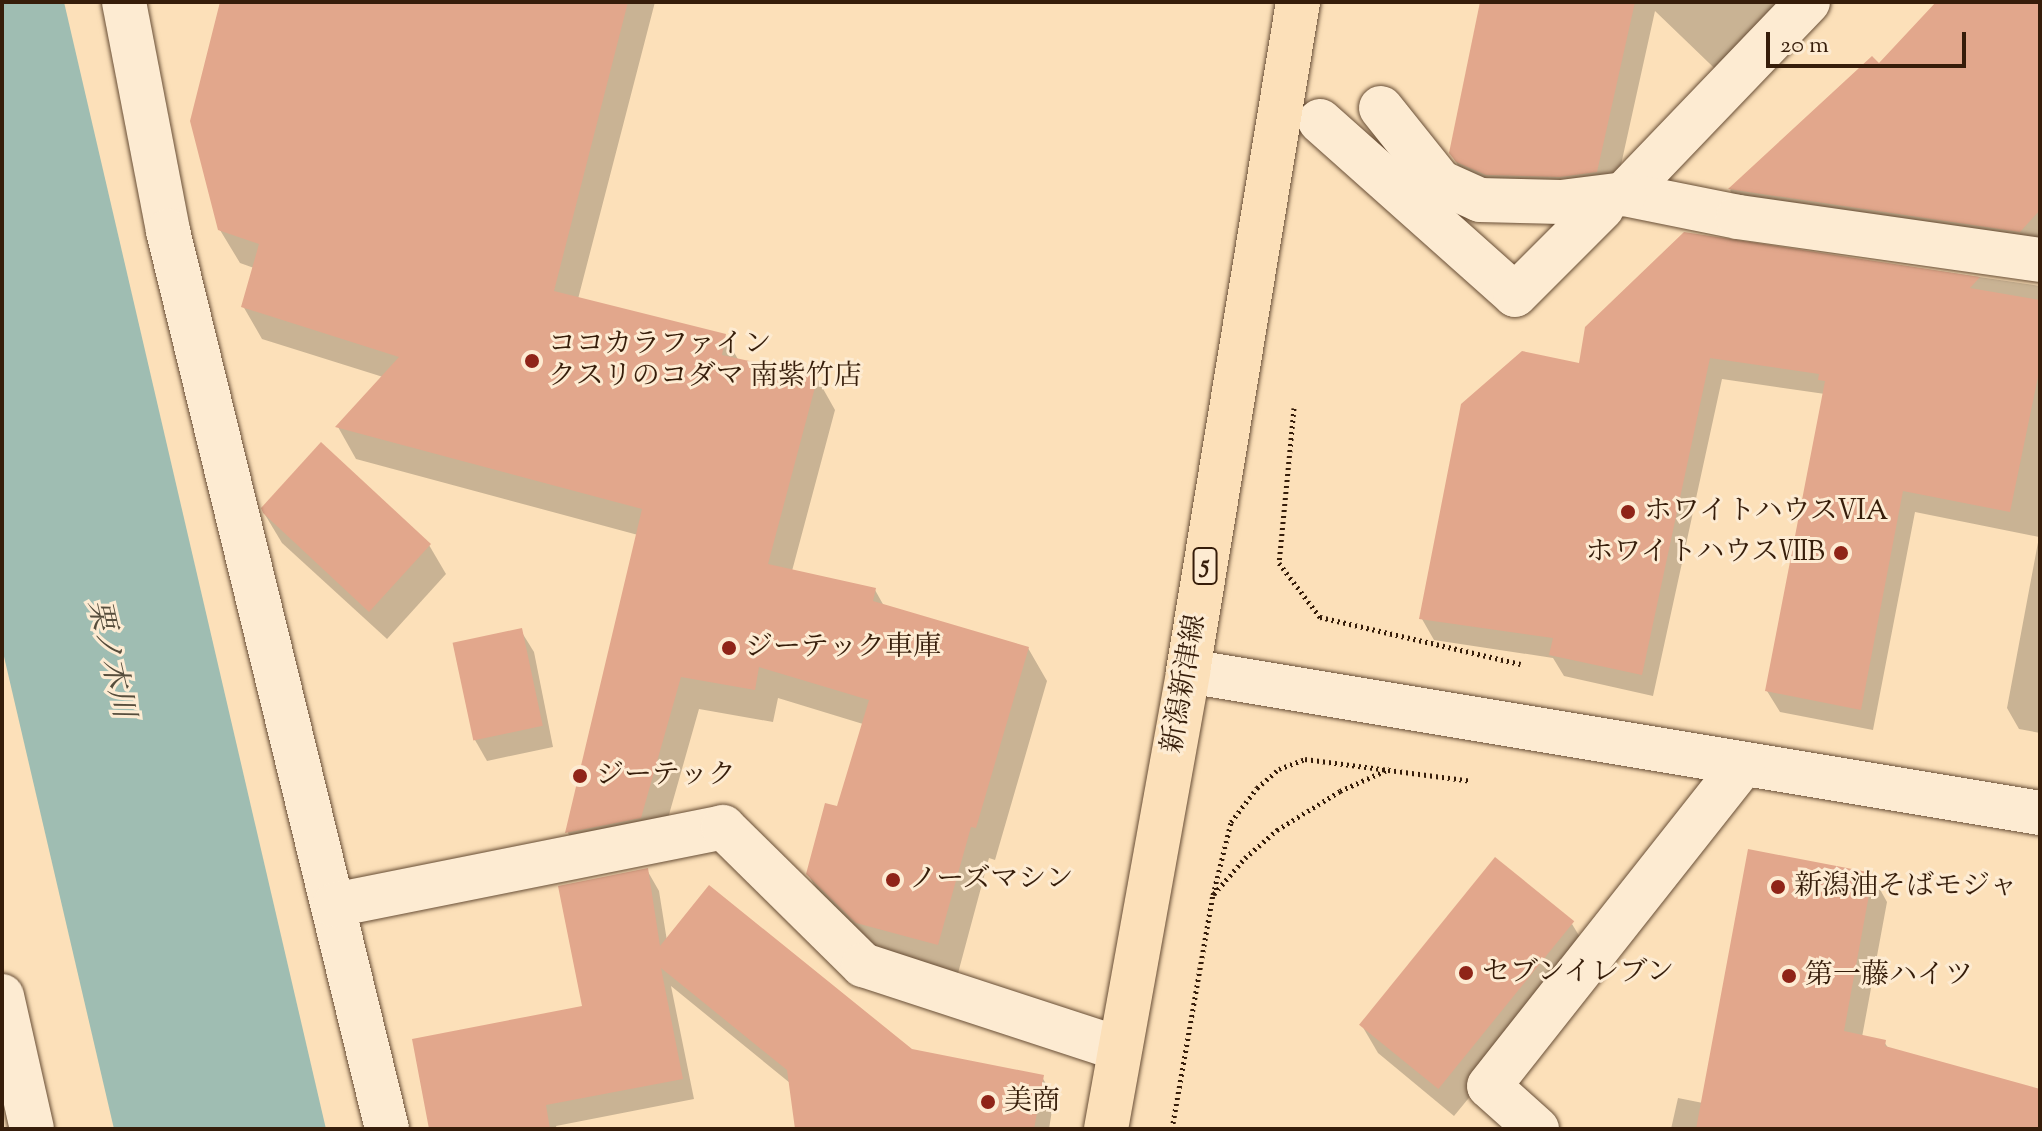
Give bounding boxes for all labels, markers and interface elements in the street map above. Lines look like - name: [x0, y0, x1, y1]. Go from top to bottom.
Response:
- scale bar: [1770, 16, 1970, 66]
- text: 20 m: [1780, 29, 1829, 63]
- place label: ココカラファイン クスリのコダマ 南紫竹店: [548, 328, 862, 394]
- marker: ココカラファイン クスリのコダマ 南紫竹店: [523, 352, 541, 370]
- place label: ホワイトハウスⅥA: [1644, 495, 1891, 529]
- marker: ホワイトハウスⅥA: [1619, 503, 1637, 521]
- place label: ホワイトハウスⅦB: [1583, 536, 1825, 570]
- road number: 5: [1191, 544, 1219, 588]
- marker: ホワイトハウスⅦB: [1832, 544, 1850, 562]
- water label: 栗ノ木川: [78, 596, 140, 722]
- street label: 新潟新津線: [1156, 612, 1214, 756]
- place label: ジーテック車庫: [745, 631, 941, 665]
- marker: ジーテック車庫: [720, 639, 738, 657]
- place label: ジーテック: [596, 759, 736, 793]
- marker: ジーテック: [571, 767, 589, 785]
- place label: ノーズマシン: [909, 863, 1076, 897]
- place label: 新潟油そばモジャ: [1794, 870, 2018, 904]
- marker: ノーズマシン: [884, 871, 902, 889]
- marker: 新潟油そばモジャ: [1769, 878, 1787, 896]
- place label: セブンイレブン: [1482, 956, 1678, 990]
- place label: 第一藤ハイツ: [1805, 959, 1973, 993]
- marker: セブンイレブン: [1457, 964, 1475, 982]
- marker: 第一藤ハイツ: [1780, 967, 1798, 985]
- place label: 美商: [1004, 1085, 1060, 1119]
- marker: 美商: [979, 1093, 997, 1111]

